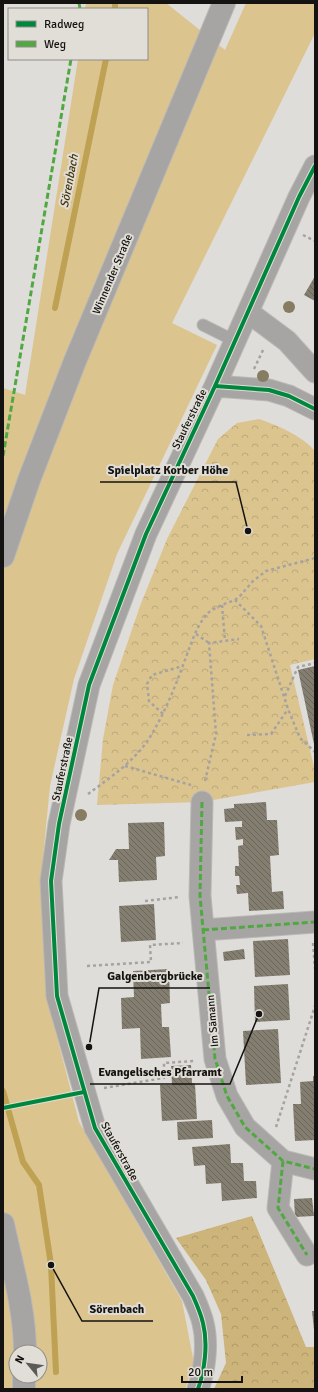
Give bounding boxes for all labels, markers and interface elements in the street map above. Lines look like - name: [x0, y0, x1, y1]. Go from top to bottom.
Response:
- legend: [8, 8, 148, 60]
- text: Radweg: [44, 17, 84, 32]
- text: Weg: [44, 37, 66, 52]
- water label: Sörenbach: [57, 153, 82, 209]
- street label: Winnender Straße: [90, 232, 135, 316]
- street label: Stauferstraße: [169, 387, 210, 451]
- callout: Spielplatz Korber Höhe: [100, 458, 236, 482]
- text: Spielplatz Korber Höhe: [108, 463, 228, 478]
- street label: Stauferstraße: [49, 736, 76, 802]
- callout: Galgenbergbrücke: [99, 964, 210, 988]
- text: Galgenbergbrücke: [107, 969, 203, 984]
- street label: Im Sämann: [204, 994, 221, 1048]
- callout: Evangelisches Pfarramt: [90, 1060, 230, 1084]
- text: Evangelisches Pfarramt: [98, 1065, 222, 1080]
- street label: Stauferstraße: [98, 1120, 141, 1183]
- callout: Sörenbach: [82, 1297, 153, 1321]
- text: Sörenbach: [90, 1302, 145, 1317]
- north arrow: [8, 1344, 48, 1384]
- text: N: [12, 1353, 27, 1366]
- scale bar: [182, 1358, 242, 1384]
- text: 20 m: [188, 1365, 213, 1380]

